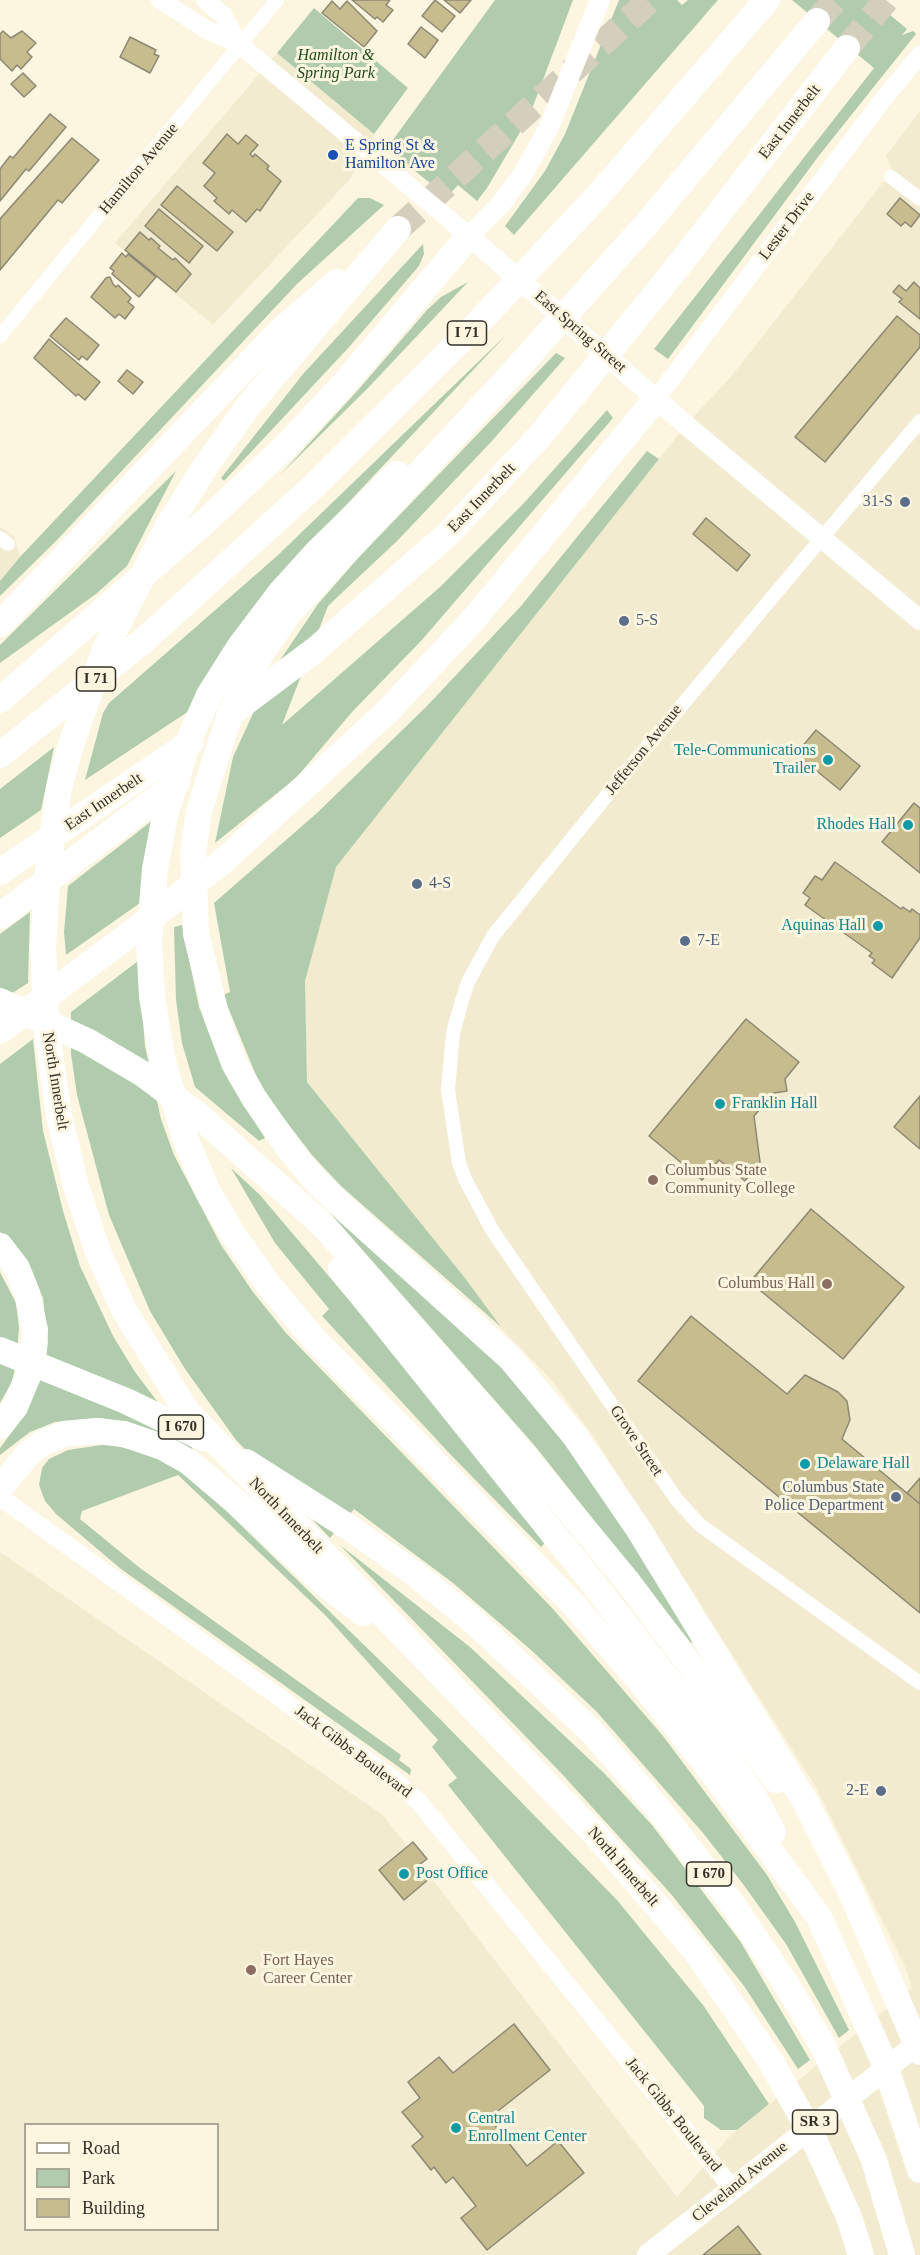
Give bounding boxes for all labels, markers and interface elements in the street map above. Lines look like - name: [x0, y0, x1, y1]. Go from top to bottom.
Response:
- park label: Hamilton & Spring Park: [297, 46, 375, 84]
- street label: East Innerbelt: [755, 81, 825, 163]
- street label: Hamilton Avenue: [95, 120, 183, 218]
- place label: E Spring St & Hamilton Ave: [345, 136, 435, 174]
- marker: E Spring St & Hamilton Ave: [326, 148, 340, 162]
- street label: Lester Drive: [755, 188, 819, 264]
- street label: East Spring Street: [530, 287, 630, 377]
- road number: I 71: [448, 321, 486, 345]
- street label: East Innerbelt: [444, 459, 520, 537]
- place label: 31-S: [863, 492, 893, 512]
- marker: 31-S: [898, 495, 912, 509]
- place label: 5-S: [636, 611, 658, 631]
- marker: 5-S: [617, 614, 631, 628]
- road number: I 71: [76, 667, 116, 691]
- street label: Jefferson Avenue: [602, 701, 686, 799]
- place label: Tele-Communications Trailer: [674, 741, 816, 779]
- marker: Tele-Communications Trailer: [821, 753, 835, 767]
- street label: East Innerbelt: [62, 769, 146, 835]
- place label: Rhodes Hall: [816, 815, 896, 835]
- marker: Rhodes Hall: [901, 818, 915, 832]
- place label: 4-S: [429, 874, 451, 894]
- marker: 4-S: [410, 877, 424, 891]
- place label: Aquinas Hall: [781, 916, 866, 936]
- marker: Aquinas Hall: [871, 919, 885, 933]
- place label: 7-E: [697, 931, 720, 951]
- marker: 7-E: [678, 934, 692, 948]
- street label: North Innerbelt: [38, 1031, 72, 1131]
- place label: Franklin Hall: [732, 1094, 818, 1114]
- marker: Franklin Hall: [713, 1097, 727, 1111]
- place label: Columbus State Community College: [665, 1161, 795, 1199]
- marker: Columbus State Community College: [646, 1173, 660, 1187]
- place label: Columbus Hall: [718, 1274, 815, 1294]
- marker: Columbus Hall: [820, 1277, 834, 1291]
- street label: Grove Street: [605, 1402, 667, 1480]
- road number: I 670: [158, 1415, 204, 1439]
- place label: Delaware Hall: [817, 1454, 910, 1474]
- marker: Delaware Hall: [798, 1457, 812, 1471]
- street label: North Innerbelt: [245, 1474, 327, 1558]
- place label: Columbus State Police Department: [764, 1478, 884, 1516]
- marker: Columbus State Police Department: [889, 1490, 903, 1504]
- street label: Jack Gibbs Boulevard: [291, 1702, 415, 1802]
- place label: 2-E: [846, 1781, 869, 1801]
- marker: 2-E: [874, 1784, 888, 1798]
- street label: North Innerbelt: [583, 1823, 663, 1911]
- road number: I 670: [686, 1862, 732, 1886]
- place label: Post Office: [416, 1864, 488, 1884]
- marker: Post Office: [397, 1867, 411, 1881]
- place label: Fort Hayes Career Center: [263, 1951, 352, 1989]
- marker: Fort Hayes Career Center: [244, 1963, 258, 1977]
- street label: Jack Gibbs Boulevard: [621, 2054, 725, 2176]
- place label: Central Enrollment Center: [468, 2109, 587, 2147]
- road number: SR 3: [792, 2110, 838, 2134]
- marker: Central Enrollment Center: [449, 2121, 463, 2135]
- legend: [24, 2123, 219, 2231]
- text: Road: [82, 2138, 120, 2158]
- street label: Cleveland Avenue: [688, 2138, 792, 2226]
- text: Park: [82, 2168, 115, 2188]
- text: Building: [82, 2198, 145, 2218]

